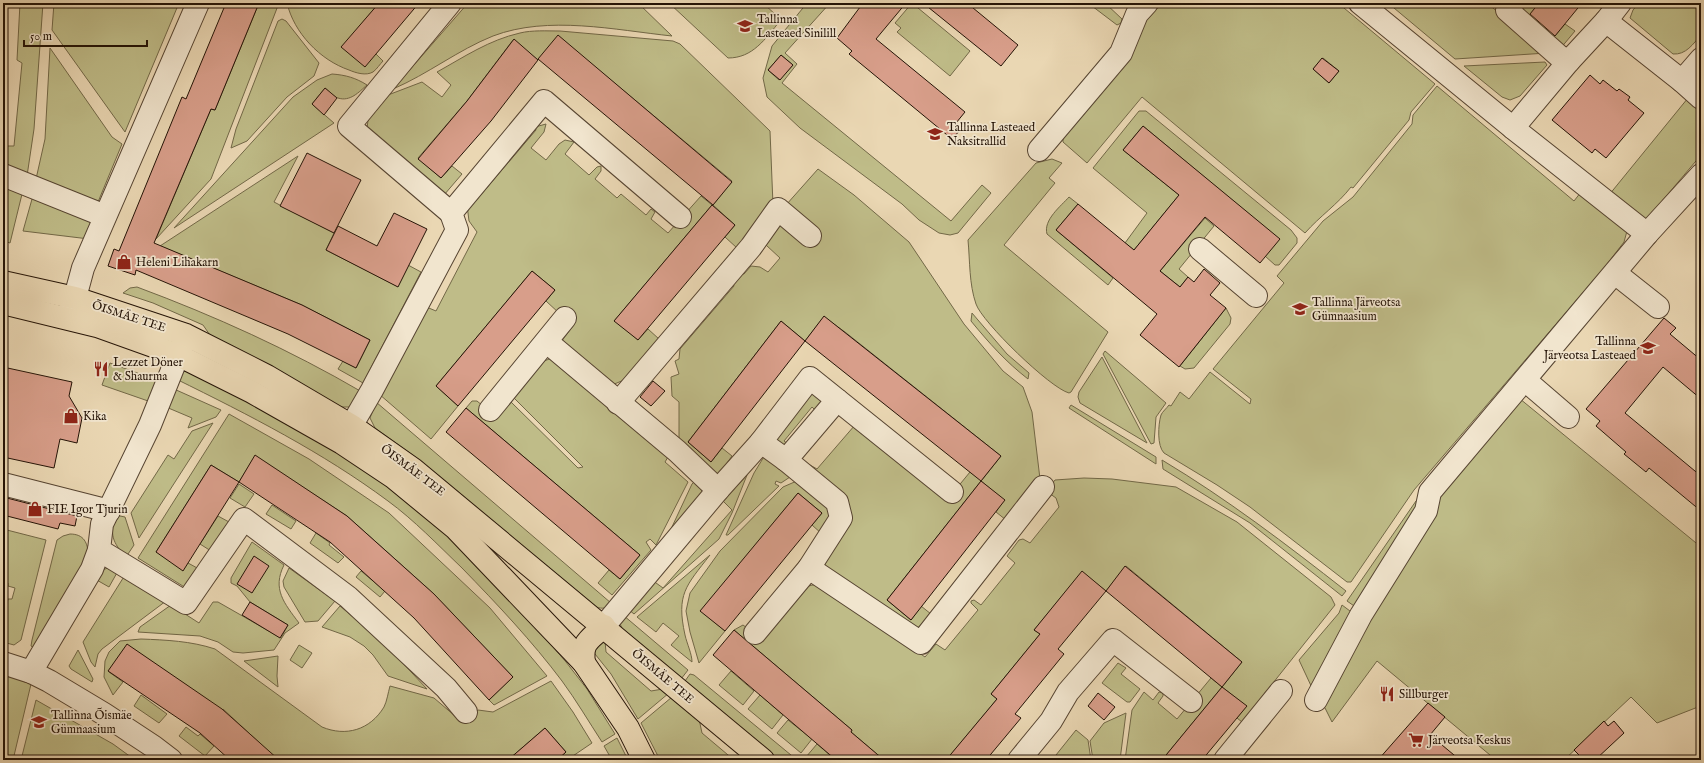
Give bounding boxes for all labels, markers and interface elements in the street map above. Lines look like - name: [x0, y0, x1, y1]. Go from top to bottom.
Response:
- place label: Tallinna Lasteaed Sinilill: [757, 12, 837, 41]
- school or university icon: Tallinna Lasteaed Sinilill: [736, 17, 754, 35]
- scale bar: [24, 22, 147, 48]
- text: 50 m: [30, 29, 52, 44]
- place label: Tallinna Lasteaed Naksitrallid: [947, 120, 1036, 149]
- school or university icon: Tallinna Lasteaed Naksitrallid: [926, 125, 944, 143]
- shop icon: Heleni Lihakarn: [115, 253, 133, 271]
- place label: Heleni Lihakarn: [136, 255, 219, 270]
- place label: Tallinna Järveotsa Gümnaasium: [1312, 295, 1401, 324]
- street label: ÕISMÄE TEE: [90, 297, 168, 335]
- school or university icon: Tallinna Järveotsa Gümnaasium: [1291, 300, 1309, 318]
- place label: Tallinna Järveotsa Lasteaed: [1542, 334, 1637, 364]
- school or university icon: Tallinna Järveotsa Lasteaed: [1639, 339, 1657, 357]
- place label: Lezzet Döner & Shaurma: [113, 355, 183, 384]
- restaurant icon: Lezzet Döner & Shaurma: [92, 360, 110, 378]
- shop icon: Kika: [62, 407, 80, 425]
- place label: Kika: [83, 409, 107, 424]
- street label: ÕISMÄE TEE: [378, 440, 448, 500]
- shop icon: FIE Igor Tjurin: [26, 500, 44, 518]
- place label: FIE Igor Tjurin: [47, 502, 128, 517]
- street label: ÕISMÄE TEE: [628, 645, 698, 707]
- restaurant icon: Sillburger: [1378, 685, 1396, 703]
- place label: Sillburger: [1399, 687, 1449, 702]
- place label: Tallinna Õismäe Gümnaasium: [51, 707, 132, 737]
- school or university icon: Tallinna Õismäe Gümnaasium: [30, 713, 48, 731]
- supermarket icon: Järveotsa Keskus: [1407, 731, 1425, 749]
- place label: Järveotsa Keskus: [1426, 733, 1511, 749]

